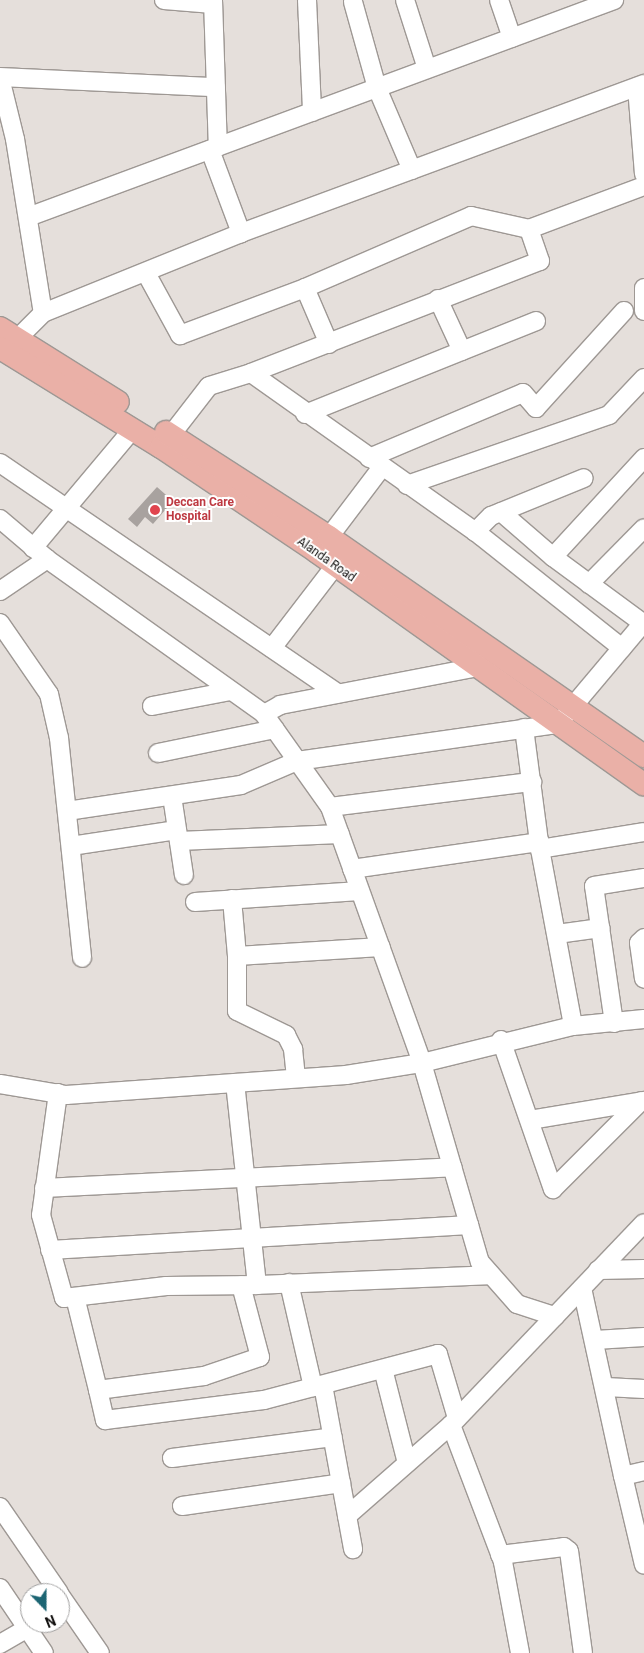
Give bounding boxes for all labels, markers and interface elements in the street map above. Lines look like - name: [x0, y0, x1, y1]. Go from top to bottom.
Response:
- place label: Deccan Care Hospital: [166, 496, 234, 524]
- marker: Deccan Care Hospital: [148, 503, 162, 517]
- street label: Alanda Road: [294, 535, 358, 585]
- north arrow: [20, 1583, 70, 1633]
- text: N: [43, 1612, 58, 1630]

